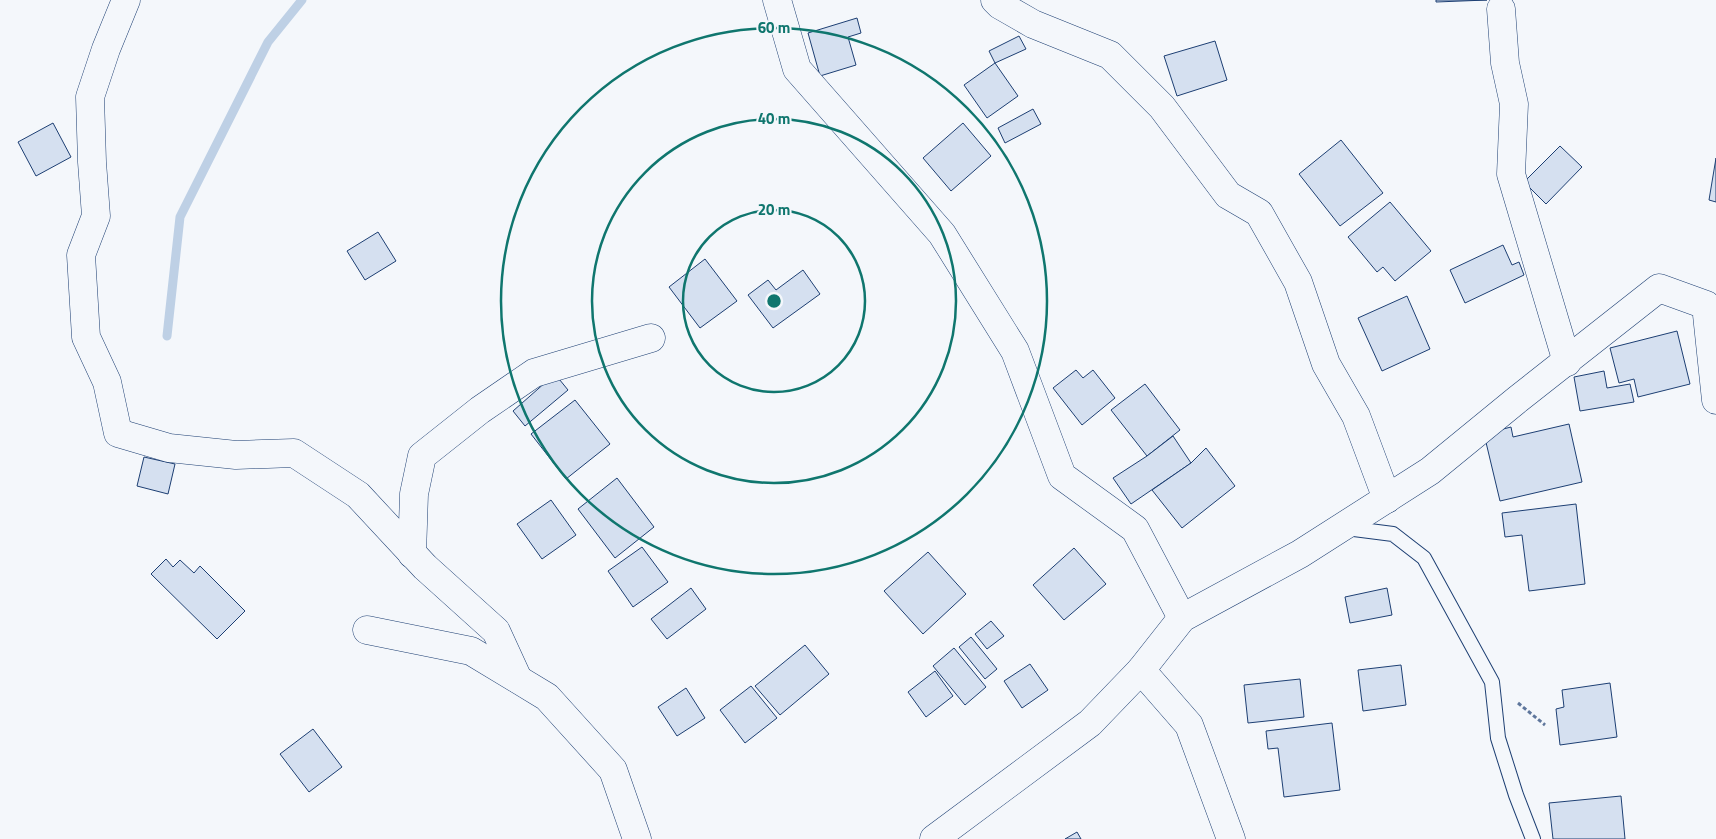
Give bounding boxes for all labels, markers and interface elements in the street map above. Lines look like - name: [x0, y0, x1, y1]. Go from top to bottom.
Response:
- text: 60 m: [758, 16, 790, 39]
- text: 40 m: [758, 107, 790, 130]
- text: 20 m: [758, 198, 790, 221]
- centre of rings: [765, 292, 783, 310]

